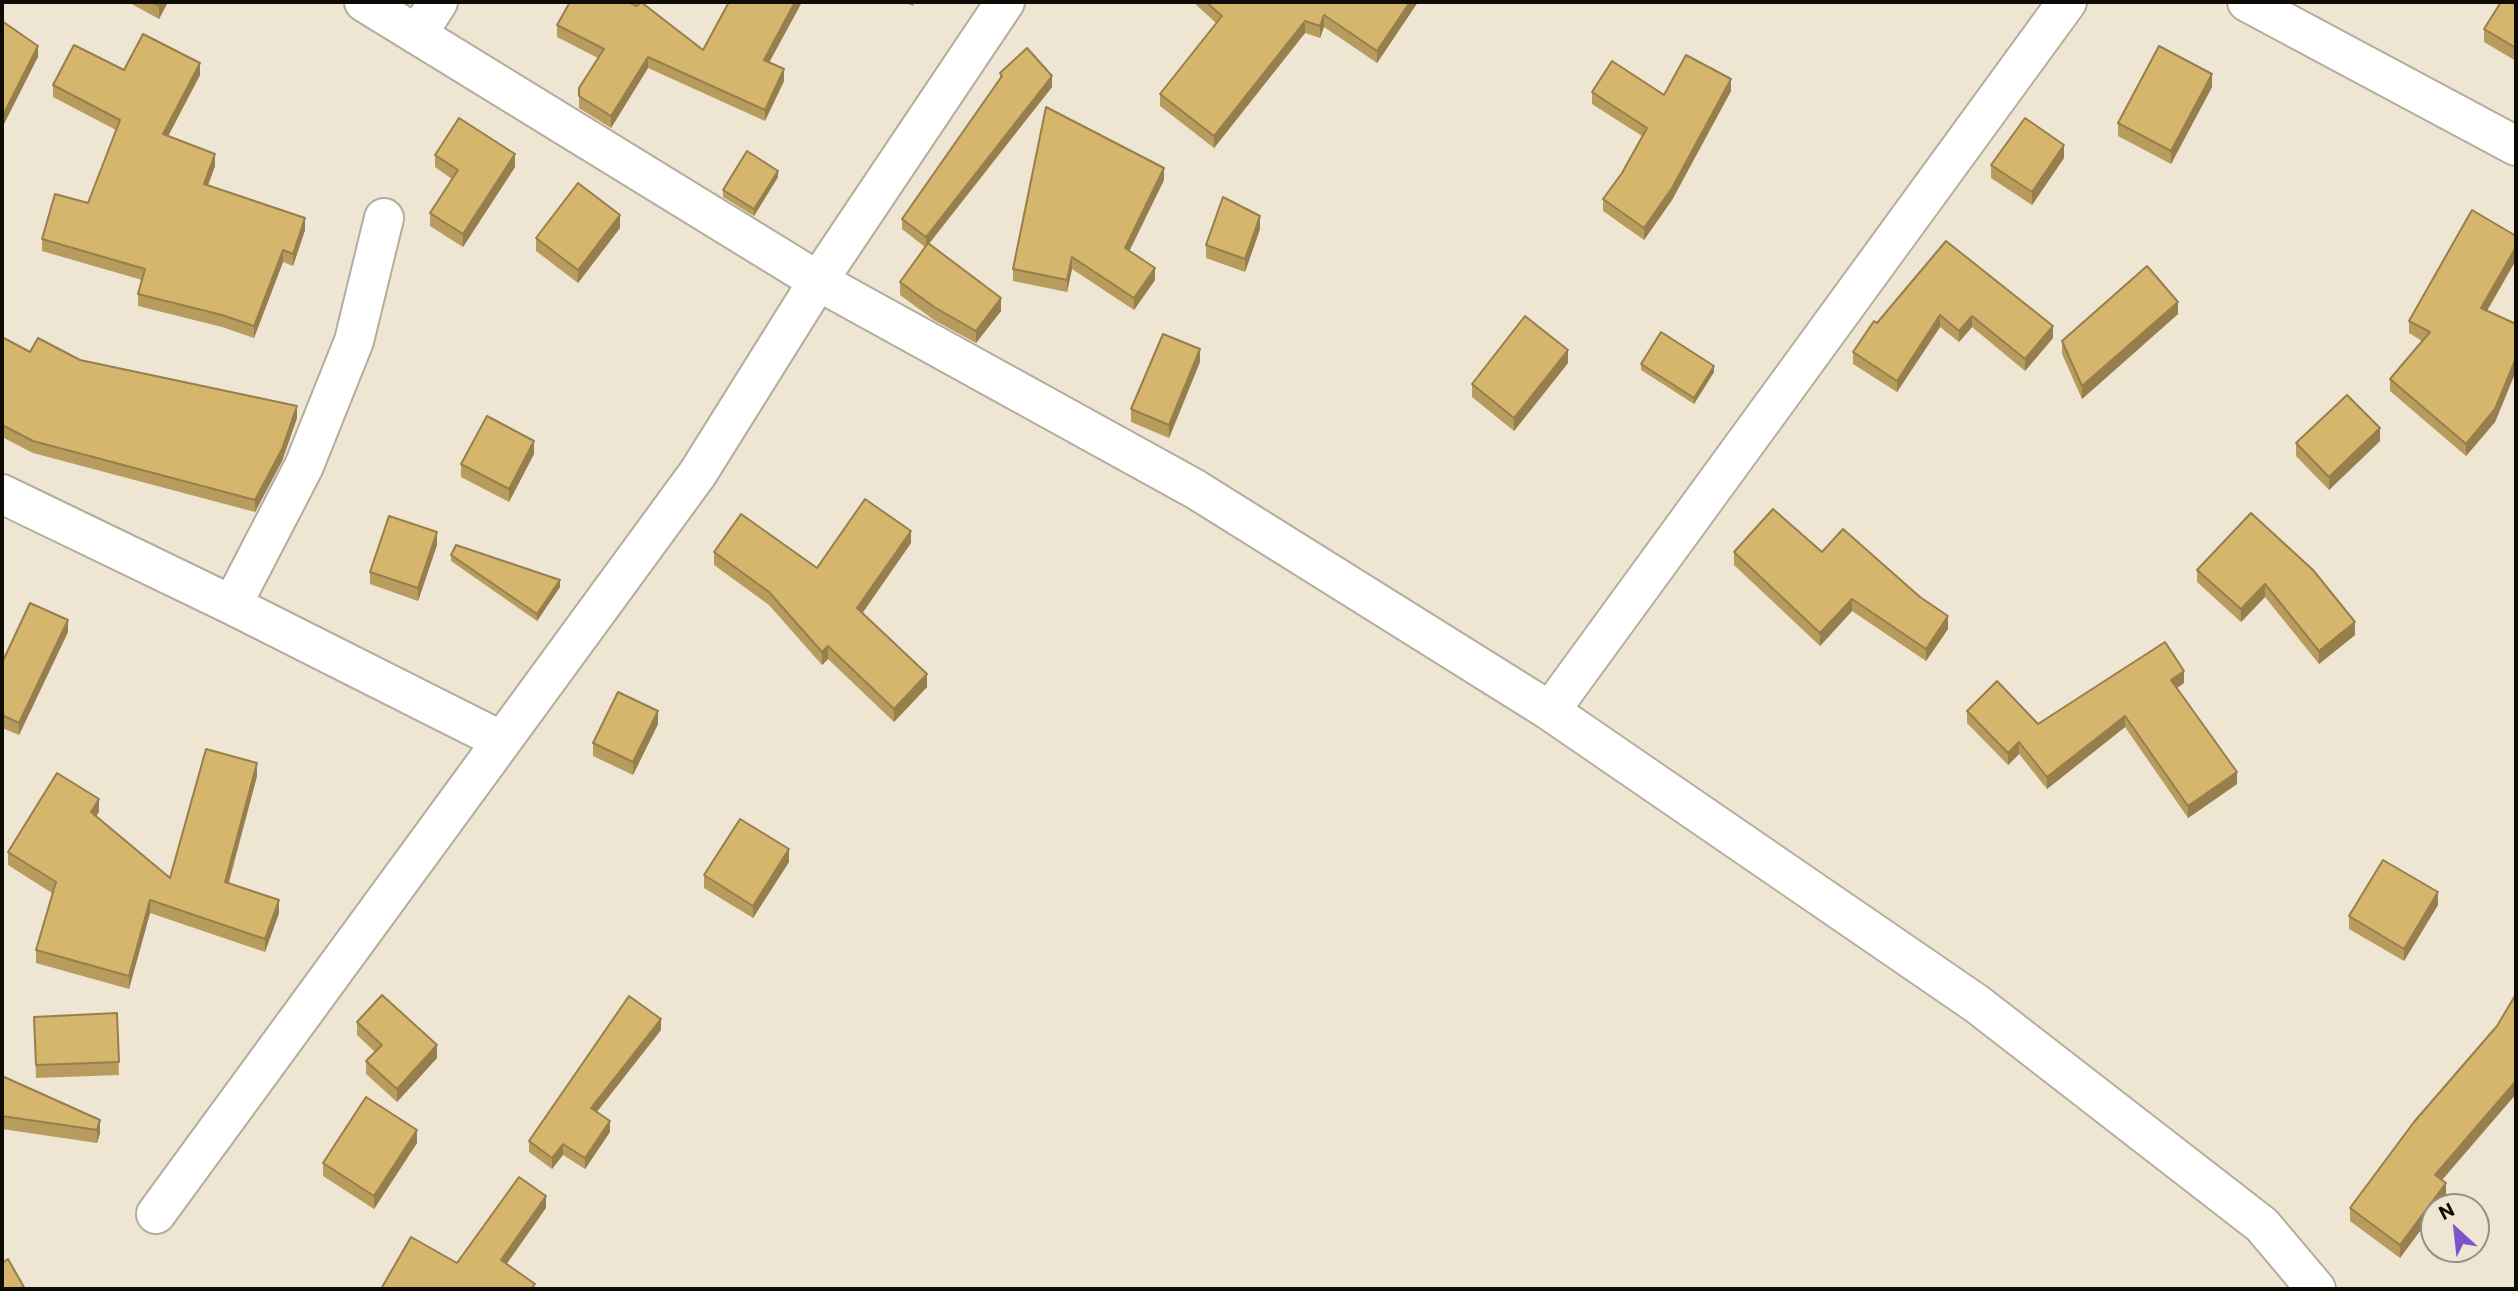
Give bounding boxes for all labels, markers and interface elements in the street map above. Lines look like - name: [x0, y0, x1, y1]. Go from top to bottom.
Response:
- north arrow: [2420, 1193, 2490, 1263]
- text: N: [2435, 1197, 2458, 1224]

